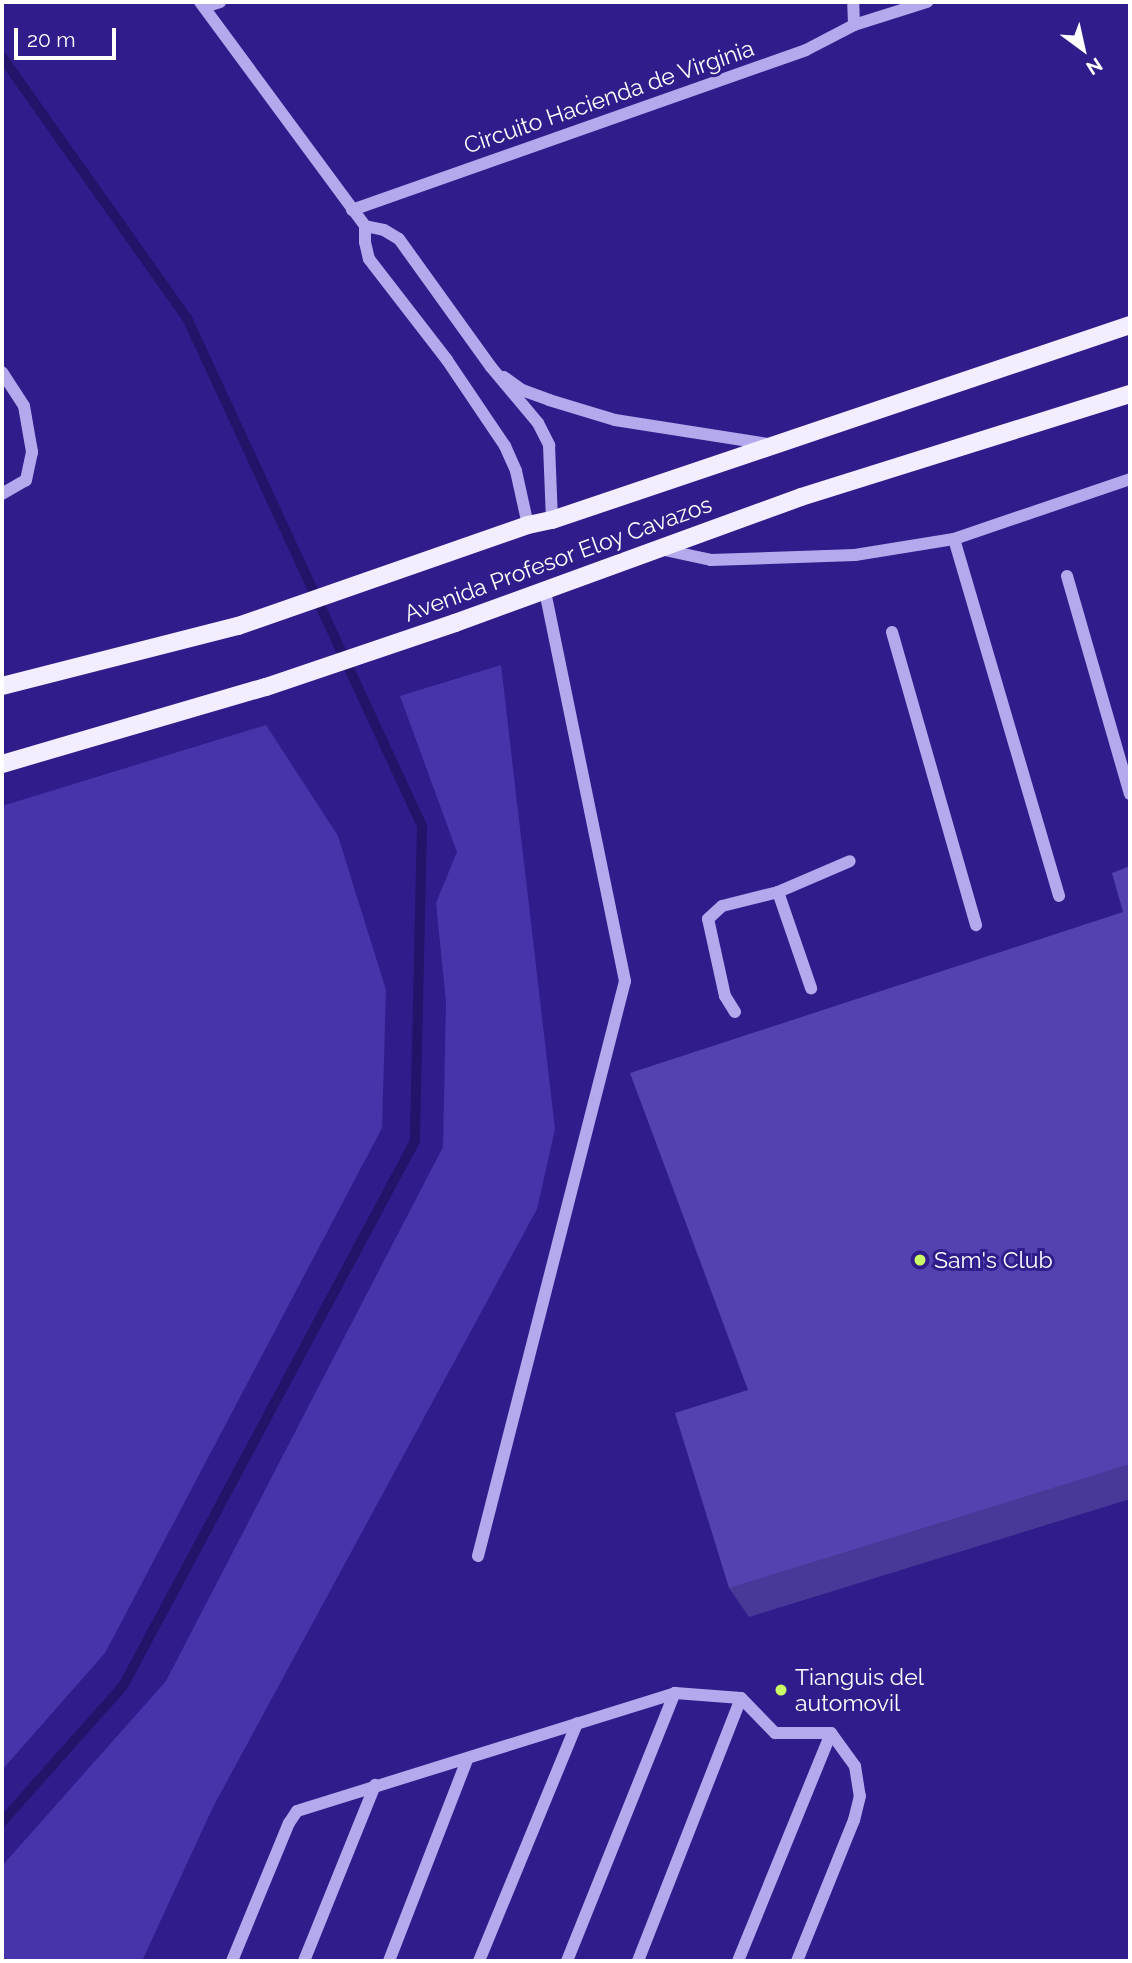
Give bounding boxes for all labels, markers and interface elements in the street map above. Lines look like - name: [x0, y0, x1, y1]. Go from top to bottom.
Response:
- scale bar: [18, 14, 119, 58]
- north arrow: [1048, 14, 1118, 84]
- text: 20 m: [27, 27, 75, 52]
- street label: Circuito Hacienda de Virginia: [460, 34, 758, 160]
- text: N: [1082, 53, 1107, 80]
- street label: Avenida Profesor Eloy Cavazos: [400, 490, 716, 628]
- place label: Sam's Club: [934, 1246, 1053, 1274]
- marker: Sam's Club: [912, 1252, 928, 1268]
- place label: Tianguis del automovil: [795, 1663, 924, 1717]
- marker: Tianguis del automovil: [773, 1682, 789, 1698]

